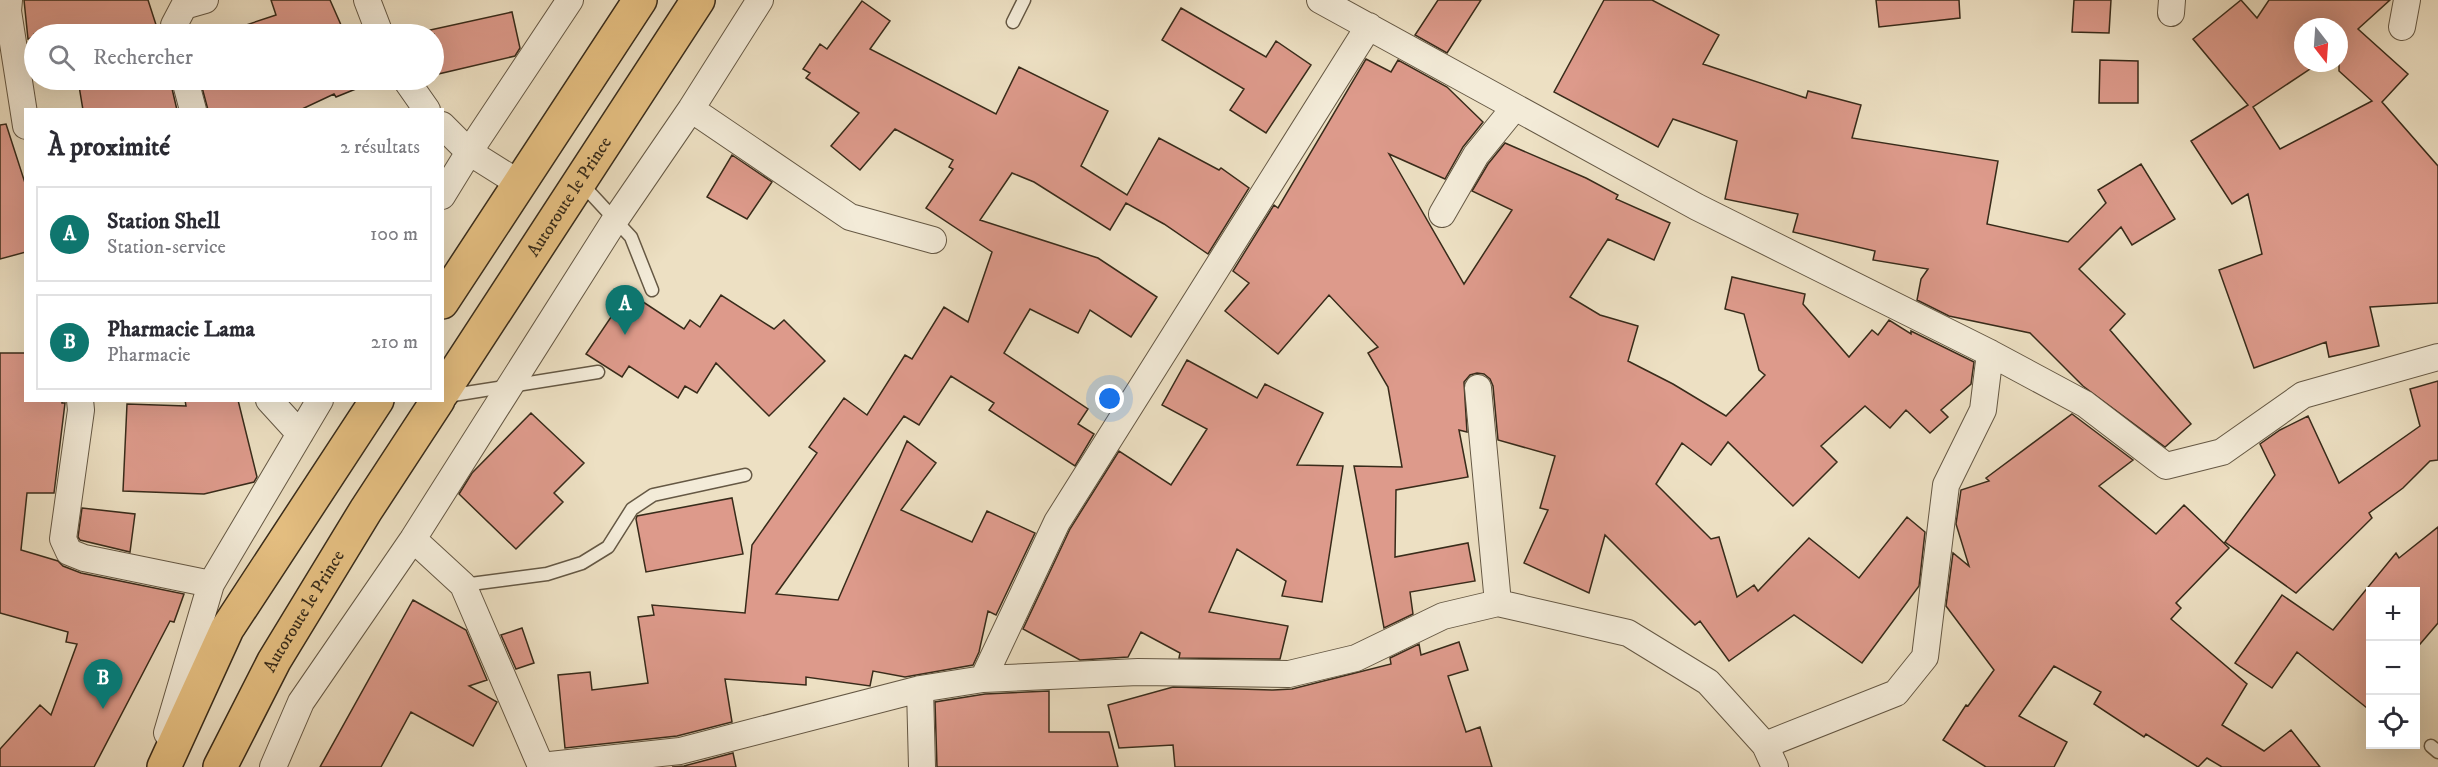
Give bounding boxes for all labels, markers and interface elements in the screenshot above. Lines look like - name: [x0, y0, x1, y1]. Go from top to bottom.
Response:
- north arrow: [2294, 18, 2348, 72]
- search box: [24, 24, 444, 90]
- icon: search: [45, 41, 78, 74]
- text: Rechercher: [93, 44, 193, 71]
- text: À proximité: [48, 131, 170, 164]
- street label: Autoroute le Prince: [523, 133, 617, 261]
- text: 2 résultats: [340, 135, 420, 160]
- text: Station Shell: [107, 208, 220, 235]
- text: A: [63, 222, 76, 247]
- text: 100 m: [370, 222, 418, 247]
- text: Station-service: [107, 235, 226, 260]
- pin: A: [606, 286, 644, 335]
- text: Pharmacie Lama: [107, 316, 255, 343]
- text: B: [63, 330, 76, 355]
- text: 210 m: [371, 330, 418, 355]
- text: Pharmacie: [107, 343, 191, 368]
- your location: [1095, 384, 1124, 413]
- street label: Autoroute le Prince: [259, 546, 350, 676]
- map controls: [2366, 587, 2420, 749]
- button: +: [2366, 587, 2420, 641]
- button: −: [2366, 641, 2420, 695]
- pin: B: [84, 660, 122, 709]
- button: locate: [2366, 695, 2420, 749]

